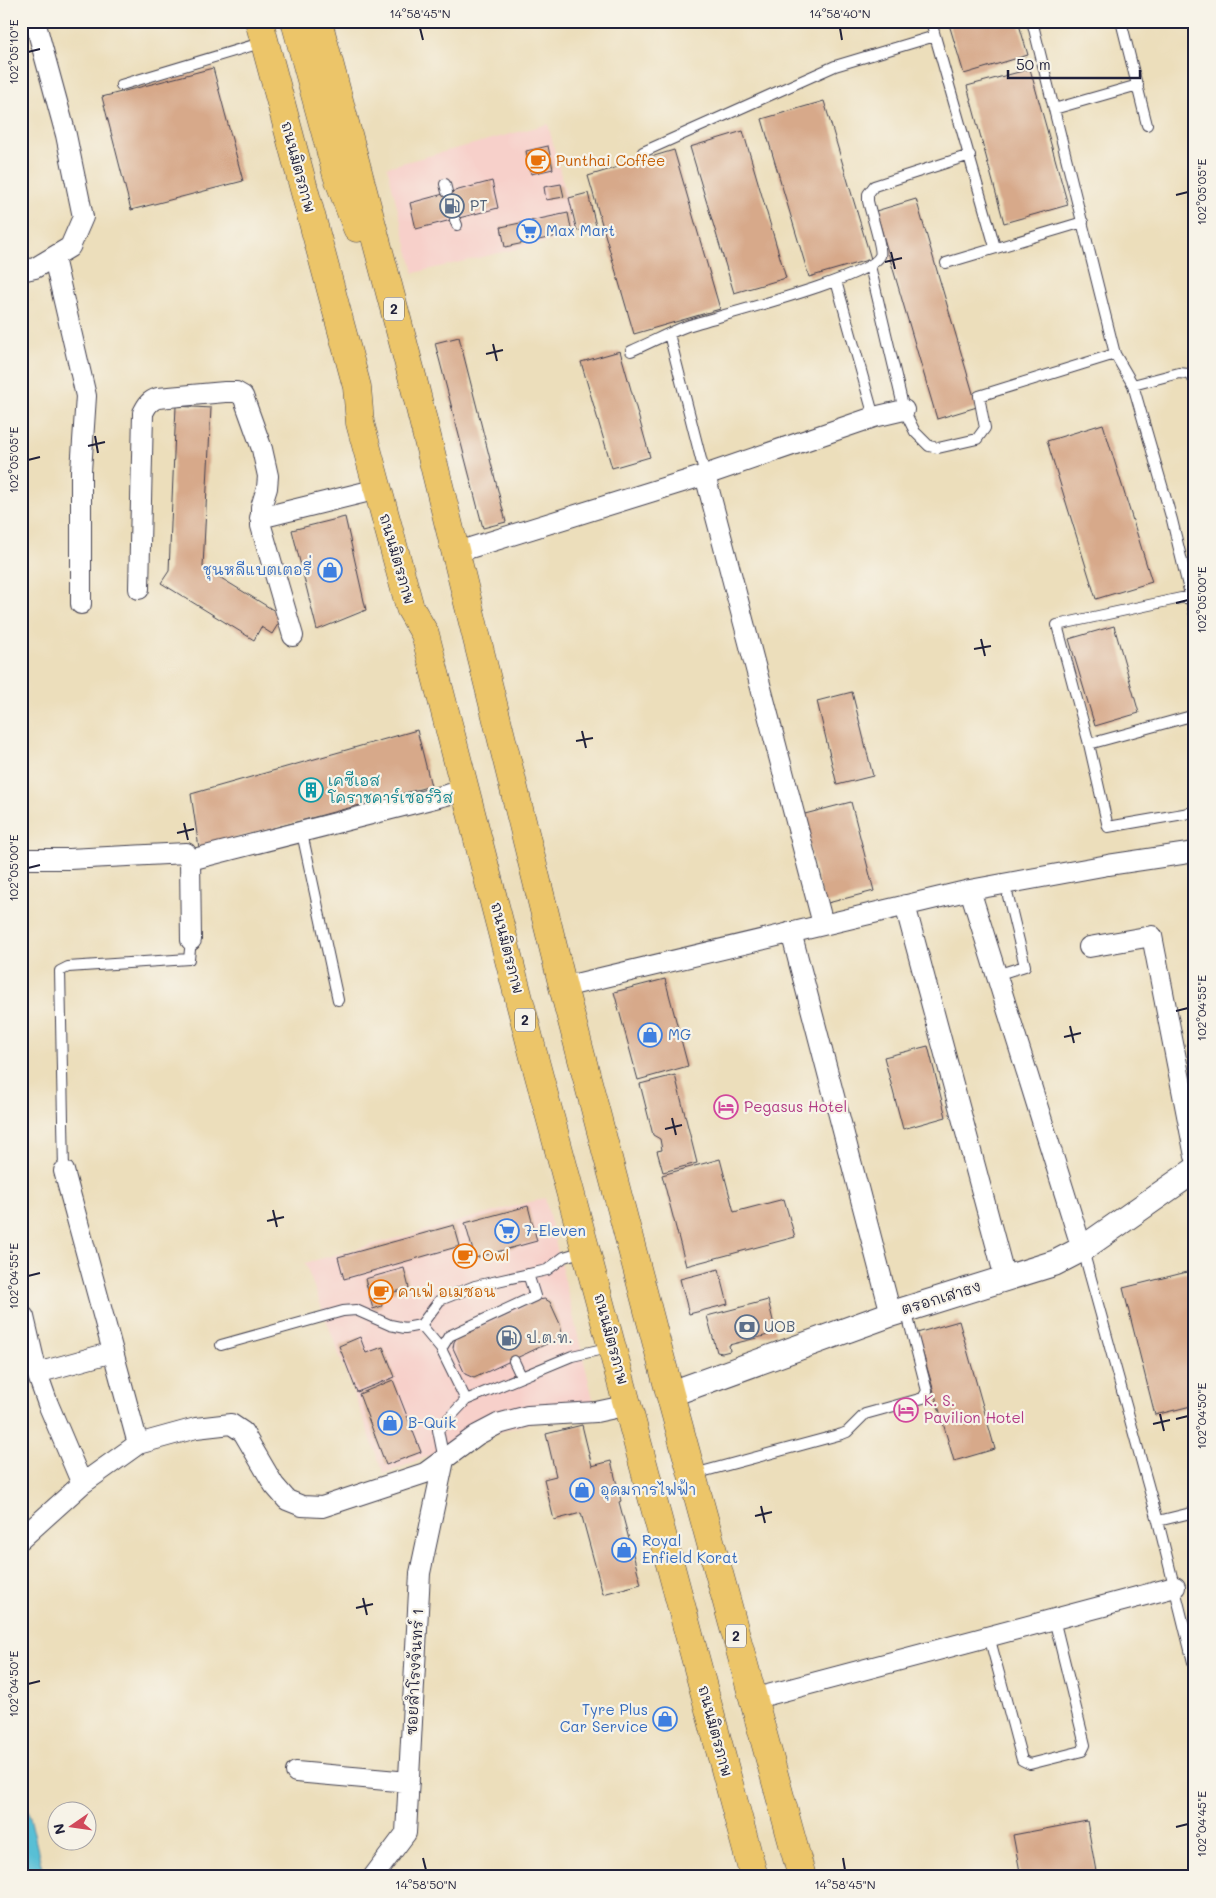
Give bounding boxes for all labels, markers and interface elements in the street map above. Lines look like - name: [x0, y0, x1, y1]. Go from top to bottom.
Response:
- text: 14°58'45"N: [389, 5, 451, 21]
- text: 14°58'40"N: [809, 5, 871, 21]
- text: 102°05'10"E: [5, 19, 21, 85]
- scale bar: [1008, 48, 1141, 80]
- text: 50 m: [1016, 54, 1051, 74]
- street label: ถนนมิตรภาพ: [277, 119, 321, 215]
- cafe icon: Punthai Coffee: [525, 148, 551, 174]
- place label: Punthai Coffee: [556, 150, 665, 170]
- text: 102°05'05"E: [1193, 159, 1209, 225]
- fuel station icon: PT: [439, 193, 465, 219]
- place label: PT: [470, 195, 488, 215]
- supermarket icon: Max Mart: [516, 218, 542, 244]
- place label: Max Mart: [546, 220, 615, 240]
- road number: 2: [384, 298, 404, 320]
- text: 102°05'05"E: [5, 427, 21, 493]
- street label: ถนนมิตรภาพ: [375, 511, 420, 607]
- place label: ชุนหลีแบตเตอรี่: [203, 554, 312, 581]
- shop icon: ชุนหลีแบตเตอรี่: [317, 557, 343, 583]
- text: 102°05'00"E: [1193, 566, 1209, 634]
- place label: เคซีเอส โคราชคาร์เซอร์วิส: [327, 770, 453, 807]
- building icon: เคซีเอส โคราชคาร์เซอร์วิส: [298, 777, 324, 803]
- text: 102°05'00"E: [5, 834, 21, 902]
- street label: ถนนมิตรภาพ: [487, 900, 529, 996]
- text: 102°04'55"E: [1193, 975, 1209, 1041]
- road number: 2: [515, 1008, 535, 1032]
- shop icon: MG: [637, 1022, 663, 1048]
- place label: MG: [668, 1024, 691, 1044]
- hotel icon: Pegasus Hotel: [713, 1094, 739, 1120]
- place label: Pegasus Hotel: [744, 1096, 847, 1116]
- supermarket icon: 7-Eleven: [494, 1218, 520, 1244]
- place label: 7-Eleven: [524, 1220, 586, 1240]
- text: 102°04'55"E: [5, 1243, 21, 1309]
- cafe icon: Owl: [452, 1243, 478, 1269]
- place label: Owl: [482, 1245, 509, 1265]
- street label: ตรอกเสาธง: [898, 1275, 983, 1319]
- cafe icon: คาเฟ่ อเมซอน: [368, 1279, 394, 1305]
- place label: คาเฟ่ อเมซอน: [398, 1281, 495, 1301]
- street label: ถนนมิตรภาพ: [590, 1291, 634, 1387]
- bank icon: UOB: [734, 1314, 760, 1340]
- place label: UOB: [764, 1316, 795, 1336]
- fuel station icon: ป.ต.ท.: [496, 1325, 522, 1351]
- place label: ป.ต.ท.: [526, 1327, 573, 1347]
- text: 102°04'50"E: [1193, 1383, 1209, 1449]
- place label: K. S. Pavilion Hotel: [924, 1390, 1025, 1427]
- hotel icon: K. S. Pavilion Hotel: [893, 1397, 919, 1423]
- shop icon: B-Quik: [377, 1410, 403, 1436]
- place label: B-Quik: [408, 1412, 456, 1432]
- shop icon: อุดมการไฟฟ้า: [569, 1477, 595, 1503]
- place label: อุดมการไฟฟ้า: [600, 1479, 696, 1501]
- place label: Royal Enfield Korat: [642, 1530, 738, 1567]
- shop icon: Royal Enfield Korat: [611, 1537, 637, 1563]
- street label: ซอยสำโรงจันทร์ 1: [400, 1608, 427, 1736]
- road number: 2: [726, 1624, 746, 1648]
- text: 102°04'50"E: [5, 1651, 21, 1717]
- street label: ถนนมิตรภาพ: [694, 1683, 738, 1779]
- place label: Tyre Plus Car Service: [560, 1699, 648, 1736]
- shop icon: Tyre Plus Car Service: [652, 1706, 678, 1732]
- text: 102°04'45"E: [1193, 1791, 1209, 1857]
- north arrow: [48, 1800, 98, 1850]
- text: N: [48, 1822, 69, 1836]
- text: 14°58'50"N: [395, 1876, 457, 1892]
- text: 14°58'45"N: [814, 1876, 876, 1892]

